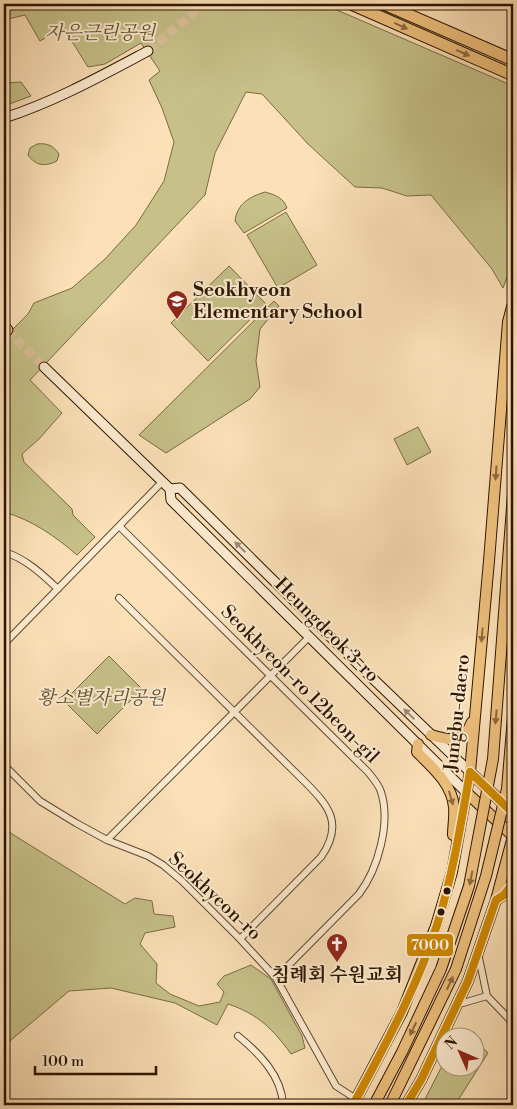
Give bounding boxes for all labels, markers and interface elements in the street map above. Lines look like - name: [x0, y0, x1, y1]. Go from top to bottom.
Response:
- park label: 자은근린공원: [45, 21, 157, 45]
- one-way arrow: [394, 22, 408, 30]
- one-way arrow: [456, 50, 470, 58]
- place label: Seokhyeon Elementary School: [193, 278, 363, 324]
- school or university icon: Seokhyeon Elementary School: [165, 289, 189, 320]
- one-way arrow: [492, 466, 500, 482]
- one-way arrow: [234, 541, 246, 553]
- street label: Heungdeok 3-ro: [270, 573, 384, 687]
- street label: Seokhyeon-ro 12beon-gil: [216, 600, 384, 768]
- one-way arrow: [478, 627, 486, 643]
- street label: Jungbu-daero: [439, 653, 475, 774]
- park label: 황소별자리공원: [37, 686, 167, 710]
- one-way arrow: [404, 708, 416, 720]
- one-way arrow: [492, 710, 500, 726]
- one-way arrow: [448, 791, 456, 806]
- street label: Seokhyeon-ro: [163, 847, 267, 945]
- one-way arrow: [466, 870, 474, 886]
- unlabelled marker: [442, 886, 452, 896]
- unlabelled marker: [436, 907, 446, 917]
- church icon: 침례회 수원교회: [325, 932, 349, 963]
- line badge: 7000: [406, 933, 454, 957]
- text: 7000: [411, 937, 449, 955]
- place label: 침례회 수원교회: [271, 963, 403, 987]
- one-way arrow: [446, 976, 454, 990]
- one-way arrow: [408, 1022, 416, 1036]
- north arrow: [434, 1026, 484, 1076]
- text: N: [441, 1033, 462, 1054]
- scale bar: [35, 1044, 156, 1076]
- text: 100 m: [42, 1052, 84, 1071]

